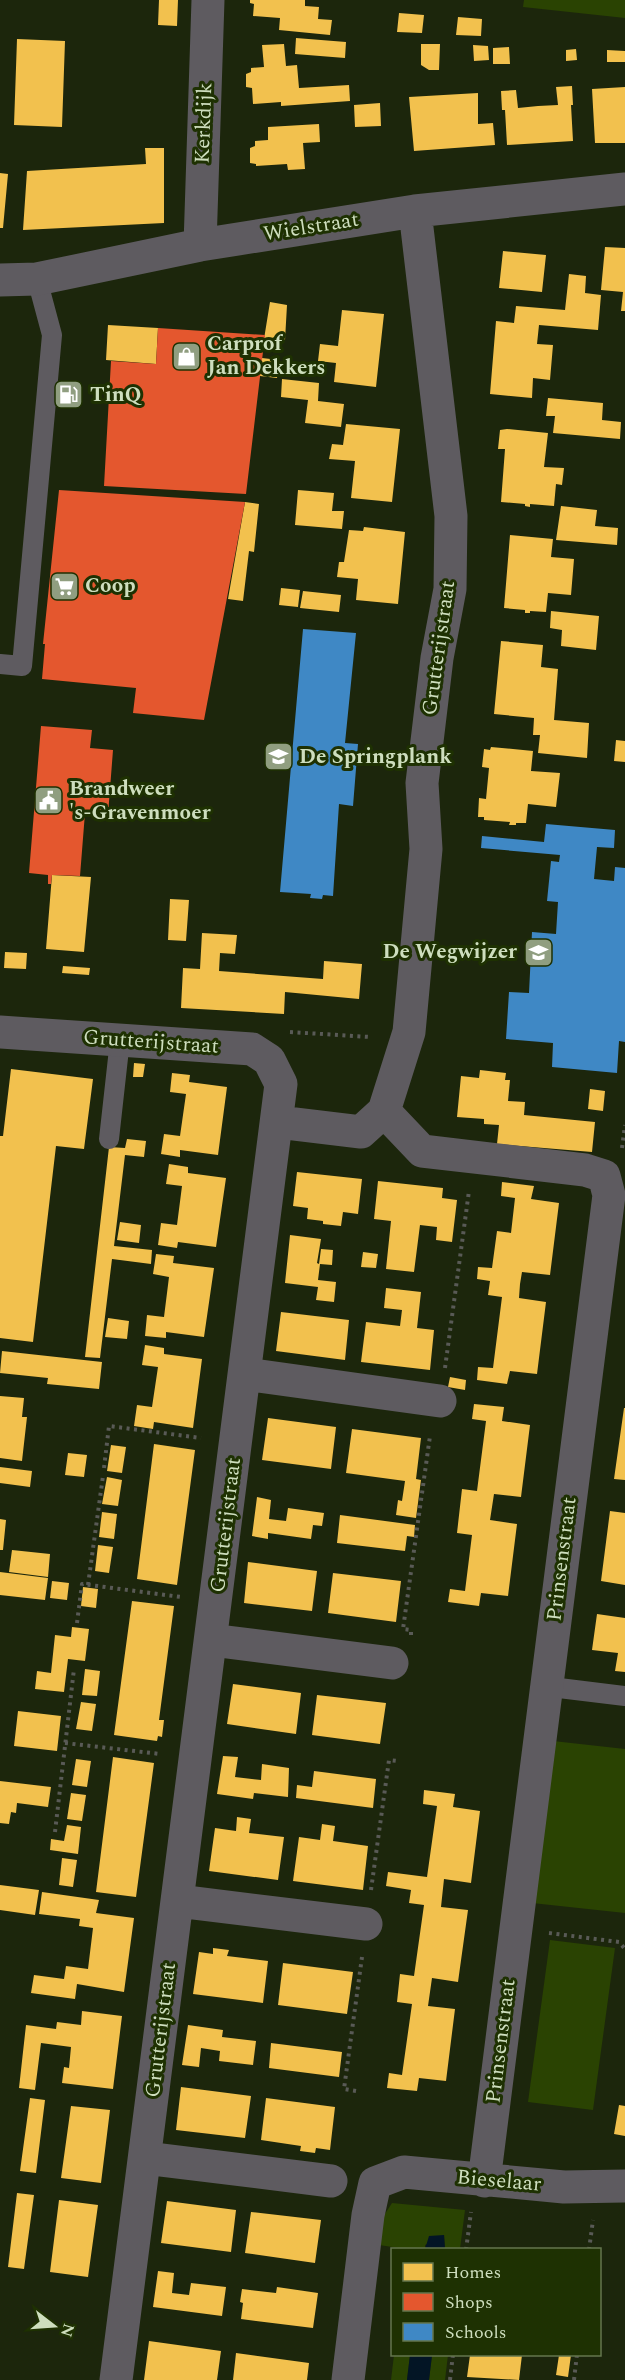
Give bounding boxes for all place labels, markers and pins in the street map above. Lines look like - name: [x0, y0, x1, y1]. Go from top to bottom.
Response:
- place label: Carprof Jan Dekkers: [207, 328, 325, 384]
- shop icon: Carprof Jan Dekkers: [170, 340, 202, 372]
- fuel station icon: TinQ: [53, 379, 85, 411]
- place label: TinQ: [90, 379, 143, 411]
- supermarket icon: Coop: [48, 570, 80, 602]
- place label: Coop: [85, 570, 136, 602]
- school or university icon: De Springplank: [262, 741, 294, 773]
- place label: De Springplank: [299, 741, 452, 773]
- place label: Brandweer 's-Gravenmoer: [69, 773, 211, 829]
- public building icon: Brandweer 's-Gravenmoer: [32, 785, 64, 817]
- place label: De Wegwijzer: [382, 936, 517, 968]
- school or university icon: De Wegwijzer: [522, 936, 554, 968]

